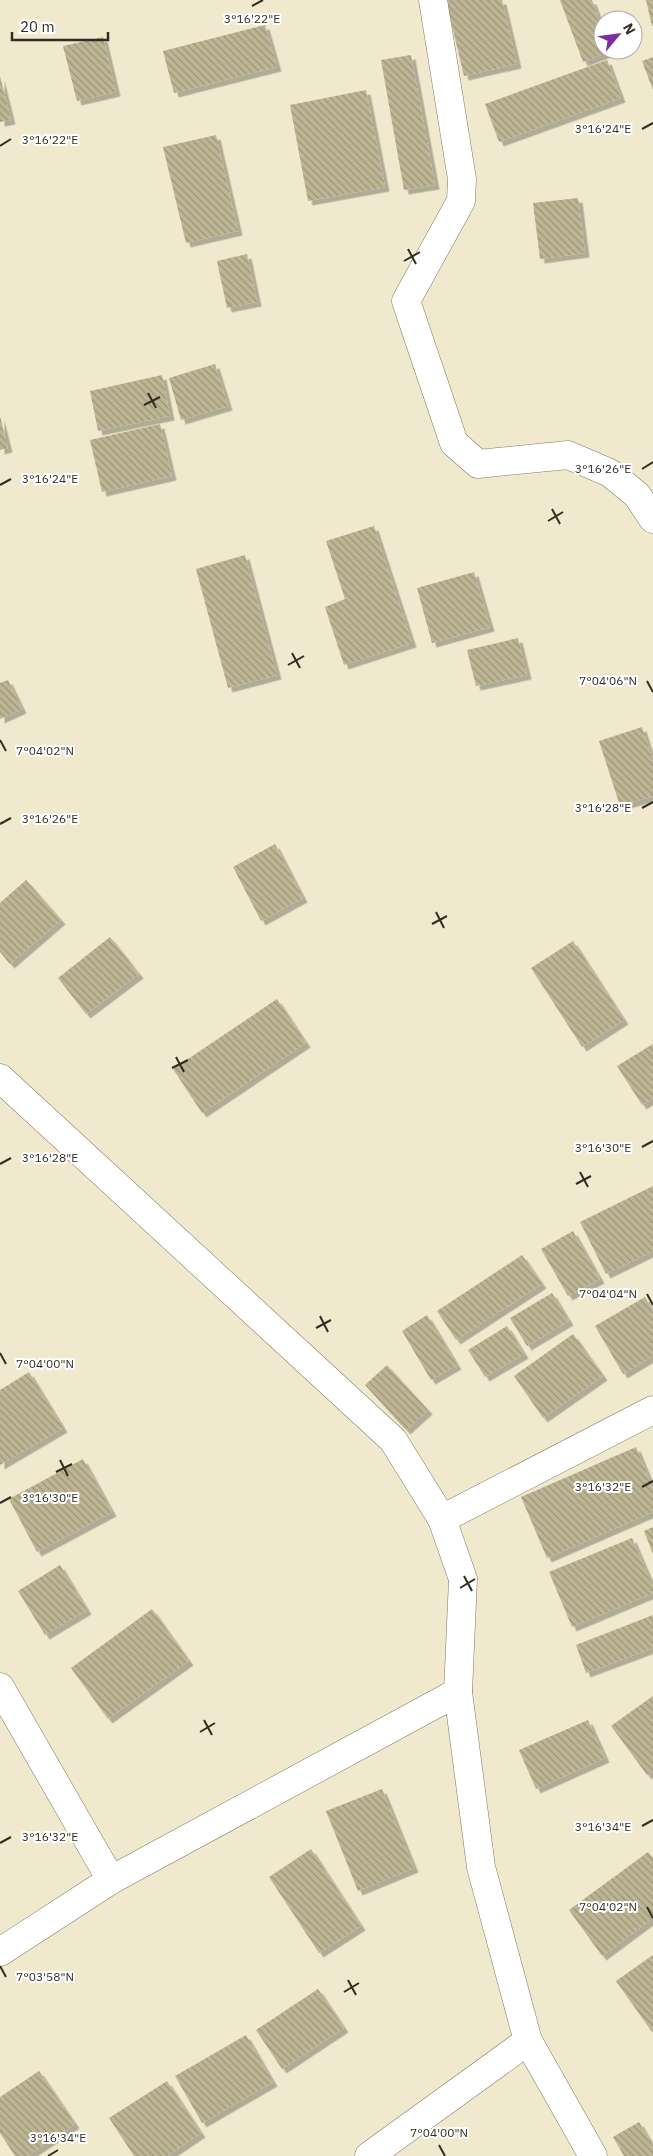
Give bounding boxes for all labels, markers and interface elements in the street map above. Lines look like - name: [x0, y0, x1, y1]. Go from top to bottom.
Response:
- scale bar: [12, 10, 109, 42]
- north arrow: [593, 10, 643, 60]
- text: 3°16'22"E: [224, 11, 280, 26]
- text: 20 m: [20, 17, 55, 36]
- text: N: [619, 20, 640, 37]
- text: 3°16'24"E: [575, 121, 631, 136]
- text: 3°16'22"E: [22, 132, 78, 147]
- text: 3°16'26"E: [575, 461, 631, 476]
- text: 3°16'24"E: [22, 471, 78, 486]
- text: 7°04'06"N: [579, 673, 637, 688]
- text: 7°04'02"N: [16, 743, 74, 758]
- text: 3°16'28"E: [575, 800, 631, 815]
- text: 3°16'26"E: [22, 811, 78, 826]
- text: 3°16'30"E: [575, 1140, 631, 1155]
- text: 3°16'28"E: [22, 1150, 78, 1165]
- text: 7°04'04"N: [579, 1286, 637, 1301]
- text: 7°04'00"N: [16, 1356, 74, 1371]
- text: 3°16'32"E: [575, 1479, 631, 1494]
- text: 3°16'30"E: [22, 1490, 78, 1505]
- text: 3°16'34"E: [575, 1819, 631, 1834]
- text: 3°16'32"E: [22, 1829, 78, 1844]
- text: 7°04'02"N: [579, 1899, 637, 1914]
- text: 7°03'58"N: [16, 1969, 74, 1984]
- text: 7°04'00"N: [410, 2125, 468, 2140]
- text: 3°16'34"E: [30, 2130, 86, 2145]

